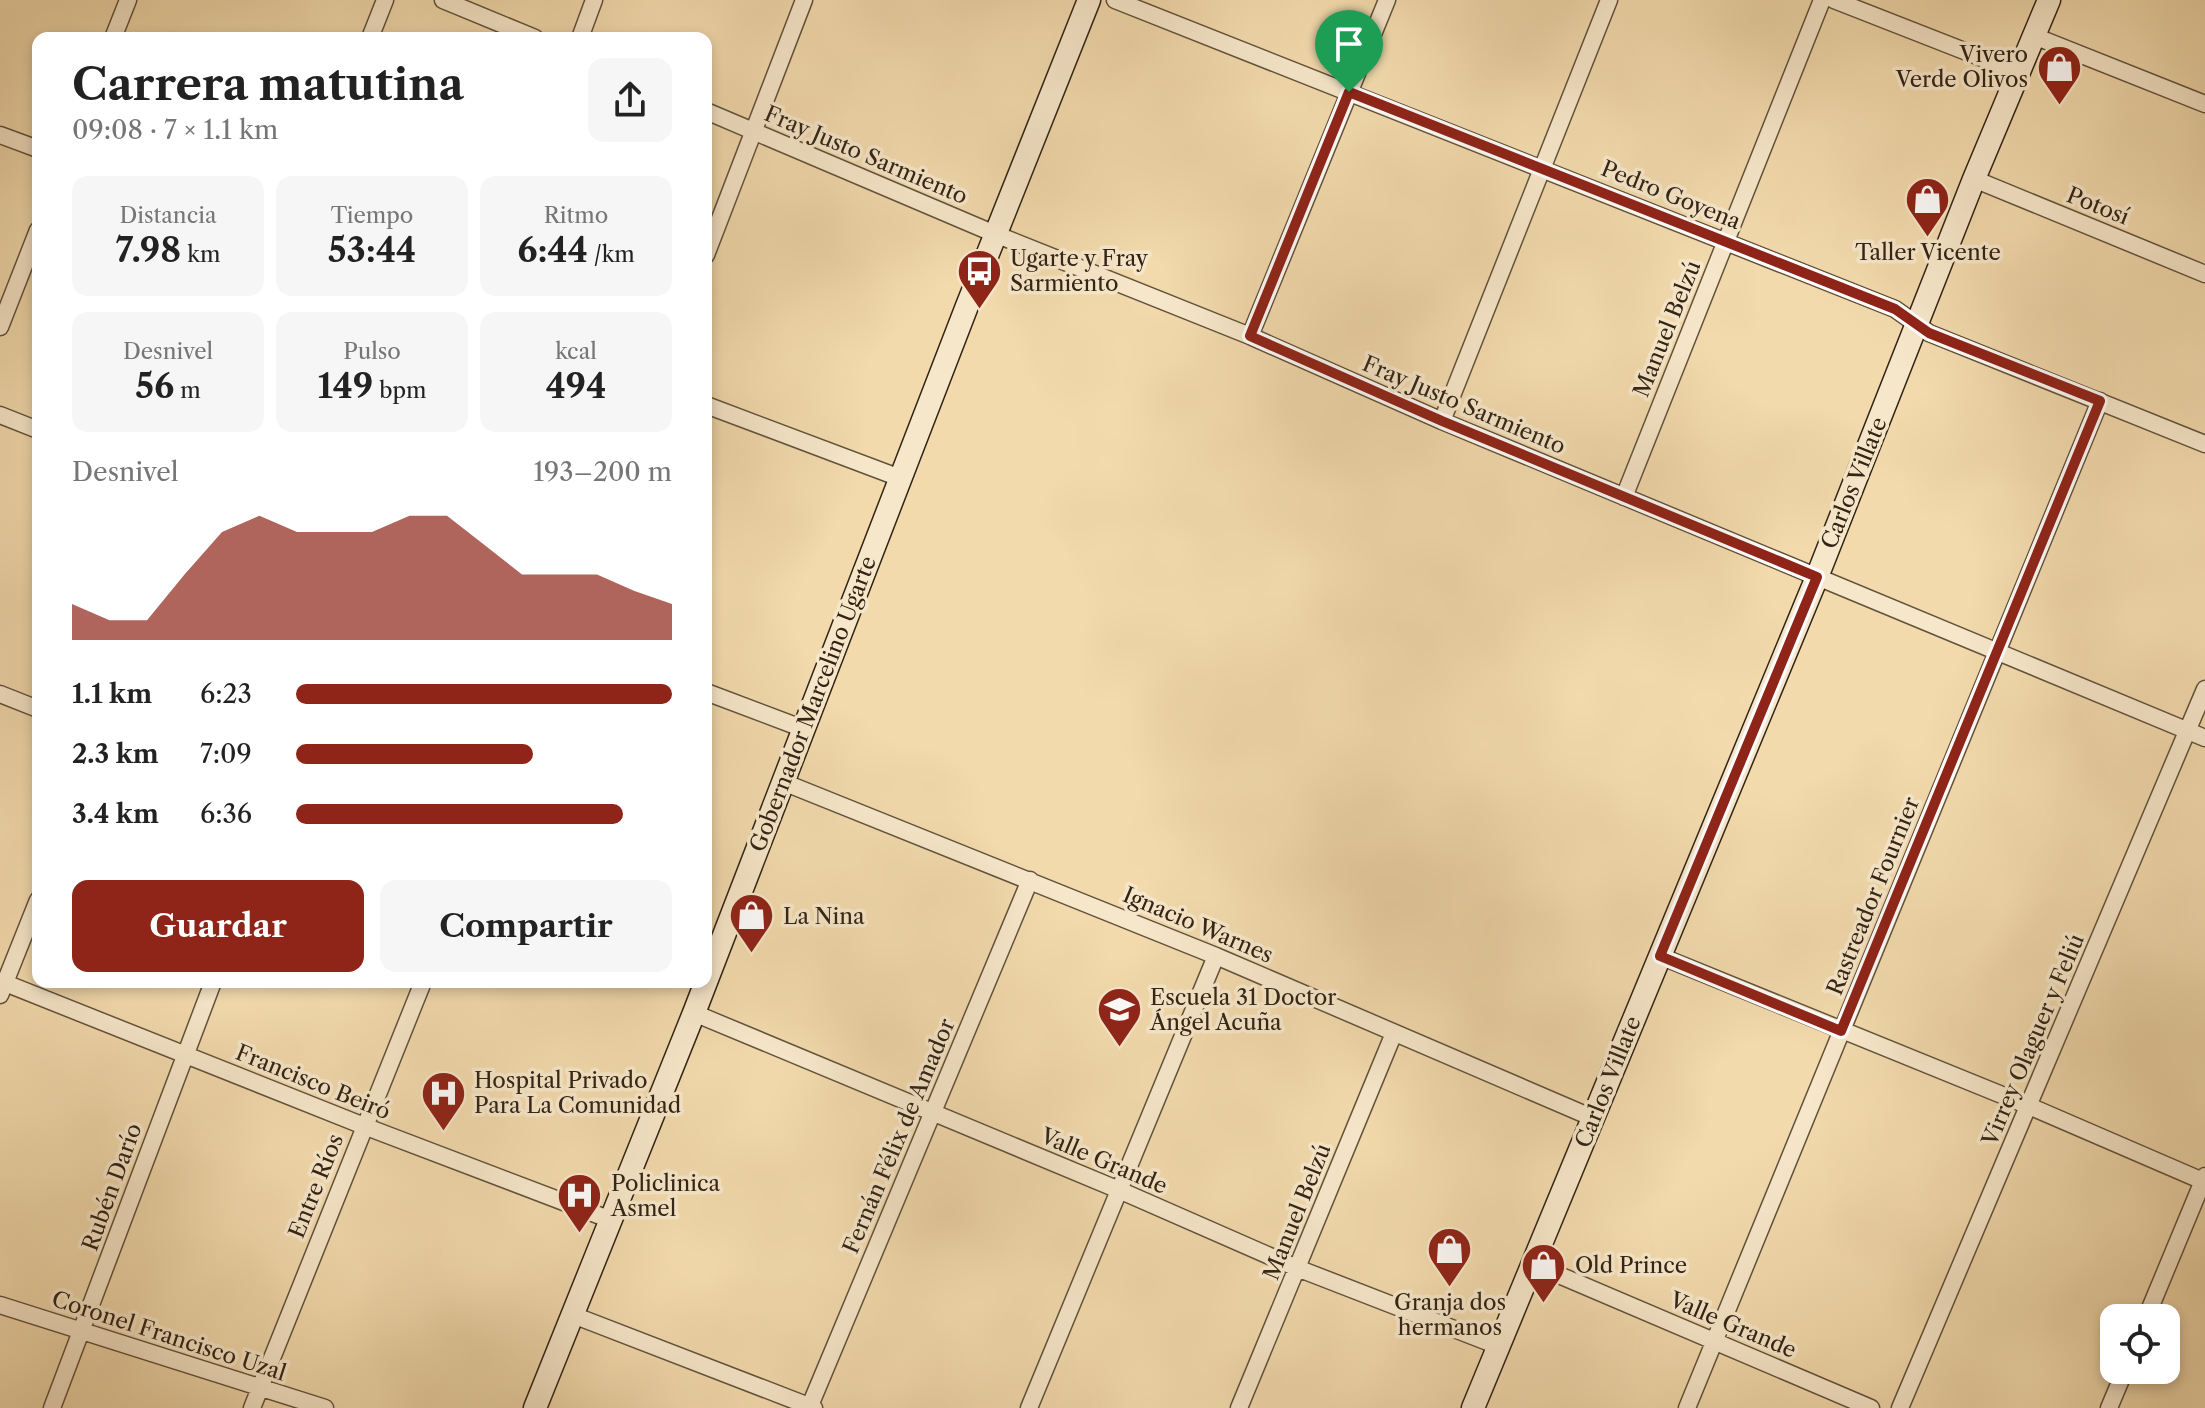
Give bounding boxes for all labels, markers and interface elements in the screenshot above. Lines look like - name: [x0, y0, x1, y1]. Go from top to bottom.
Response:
- pin: [1315, 10, 1383, 92]
- icon: arrive: [1327, 22, 1371, 66]
- place label: Vivero Verde Olivos: [1895, 41, 2028, 93]
- shop icon: Vivero Verde Olivos: [2035, 43, 2083, 106]
- text: Carrera matutina: [72, 57, 464, 111]
- button: share: [588, 58, 672, 142]
- street label: Fray Justo Sarmiento: [760, 100, 972, 210]
- text: 09:08 · 7 × 1.1 km: [72, 114, 278, 146]
- street label: Pedro Goyena: [1597, 155, 1745, 235]
- shop icon: Taller Vicente: [1904, 175, 1952, 238]
- street label: Potosí: [2063, 181, 2133, 231]
- text: Distancia: [120, 202, 217, 229]
- text: Tiempo: [331, 202, 413, 229]
- text: Ritmo: [544, 202, 608, 229]
- text: 7.98: [116, 229, 181, 271]
- text: 53:44: [328, 229, 416, 271]
- text: 6:44: [517, 229, 588, 271]
- place label: Taller Vicente: [1855, 239, 2001, 266]
- text: km: [181, 241, 220, 268]
- text: /km: [588, 241, 635, 268]
- place label: Ugarte y Fray Sarmiento: [1010, 245, 1149, 297]
- bus stop icon: Ugarte y Fray Sarmiento: [955, 247, 1003, 310]
- street label: Manuel Belzú: [1627, 257, 1707, 401]
- text: Desnivel: [123, 338, 213, 365]
- text: Pulso: [343, 338, 401, 365]
- text: kcal: [555, 338, 597, 365]
- street label: Fray Justo Sarmiento: [1358, 350, 1570, 460]
- text: 56: [135, 365, 174, 407]
- text: 149: [318, 365, 373, 407]
- text: 494: [546, 365, 606, 407]
- text: m: [174, 377, 201, 404]
- text: bpm: [373, 377, 426, 404]
- street label: Carlos Villate: [1815, 413, 1893, 553]
- text: Desnivel: [72, 456, 179, 488]
- text: 193–200 m: [533, 456, 672, 488]
- street label: Gobernador Marcelino Ugarte: [744, 552, 882, 856]
- text: 1.1 km: [72, 678, 152, 710]
- text: 6:23: [200, 678, 252, 710]
- text: 2.3 km: [72, 738, 159, 770]
- text: 7:09: [200, 738, 252, 770]
- street label: Rastreador Fournier: [1821, 793, 1925, 999]
- text: 3.4 km: [72, 798, 159, 830]
- text: 6:36: [200, 798, 252, 830]
- button: Guardar: [72, 880, 364, 972]
- button: Compartir: [380, 880, 672, 972]
- street label: Ignacio Warnes: [1119, 881, 1277, 969]
- shop icon: La Nina: [728, 892, 776, 955]
- place label: La Nina: [783, 903, 865, 930]
- street label: Virrey Olaguer y Feliú: [1976, 930, 2090, 1151]
- place label: Escuela 31 Doctor Ángel Acuña: [1149, 984, 1337, 1036]
- school or university icon: Escuela 31 Doctor Ángel Acuña: [1095, 986, 1143, 1049]
- street label: Carlos Villate: [1569, 1012, 1647, 1152]
- street label: Fernán Félix de Amador: [837, 1014, 961, 1258]
- street label: Francisco Beiró: [232, 1039, 394, 1125]
- place label: Hospital Privado Para La Comunidad: [474, 1067, 681, 1119]
- hospital icon: Hospital Privado Para La Comunidad: [419, 1069, 467, 1132]
- street label: Rubén Darío: [76, 1120, 148, 1254]
- street label: Valle Grande: [1036, 1122, 1171, 1200]
- street label: Entre Ríos: [283, 1130, 349, 1242]
- street label: Manuel Belzú: [1257, 1140, 1337, 1284]
- place label: Policlinica Asmel: [610, 1170, 721, 1222]
- hospital icon: Policlinica Asmel: [556, 1172, 604, 1235]
- shop icon: Granja dos hermanos: [1426, 1225, 1474, 1288]
- shop icon: Old Prince: [1520, 1241, 1568, 1304]
- place label: Old Prince: [1575, 1252, 1687, 1279]
- street label: Coronel Francisco Uzal: [48, 1285, 290, 1387]
- street label: Valle Grande: [1665, 1286, 1800, 1364]
- place label: Granja dos hermanos: [1394, 1289, 1506, 1341]
- map controls: [2100, 1304, 2180, 1384]
- button: locate: [2100, 1304, 2180, 1384]

